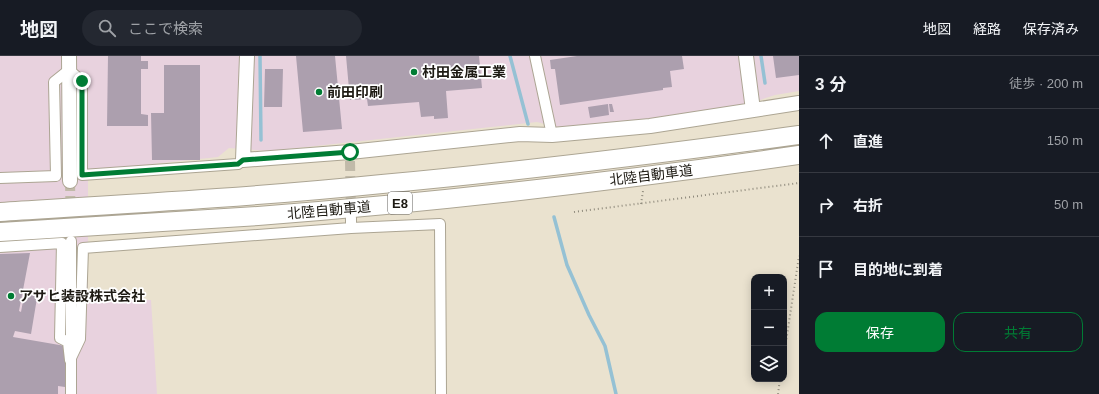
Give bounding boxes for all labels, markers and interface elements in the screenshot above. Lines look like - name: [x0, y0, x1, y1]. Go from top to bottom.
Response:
- search box: [82, 10, 362, 46]
- icon: search: [96, 17, 118, 39]
- text: 地図: [20, 19, 58, 40]
- text: ここで検索: [128, 20, 203, 37]
- text: 地図: [923, 21, 951, 37]
- text: 経路: [973, 21, 1001, 37]
- text: 保存済み: [1023, 21, 1079, 37]
- place label: 村田金属工業: [422, 64, 506, 80]
- marker: 村田金属工業: [409, 67, 419, 77]
- route end: [73, 72, 91, 90]
- text: 3 分: [815, 75, 846, 94]
- text: 徒歩 · 200 m: [1009, 76, 1083, 91]
- place label: 前田印刷: [327, 84, 383, 100]
- marker: 前田印刷: [314, 87, 324, 97]
- icon: ahead: [815, 130, 837, 152]
- text: 直進: [853, 133, 883, 150]
- text: 150 m: [1047, 133, 1083, 148]
- route start: [341, 143, 359, 161]
- street label: 北陸自動車道: [608, 162, 694, 188]
- road number: E8: [388, 192, 412, 214]
- icon: right: [815, 194, 837, 216]
- text: 右折: [853, 197, 883, 214]
- text: 50 m: [1054, 197, 1083, 212]
- street label: 北陸自動車道: [286, 198, 372, 222]
- icon: arrive: [815, 258, 837, 280]
- text: 目的地に到着: [853, 261, 943, 278]
- map controls: [751, 274, 787, 382]
- button: +: [751, 274, 787, 310]
- place label: アサヒ装設株式会社: [19, 288, 145, 304]
- marker: アサヒ装設株式会社: [6, 291, 16, 301]
- button: −: [751, 310, 787, 346]
- button: 保存: [815, 312, 945, 352]
- button: 共有: [953, 312, 1083, 352]
- button: layers: [751, 346, 787, 382]

